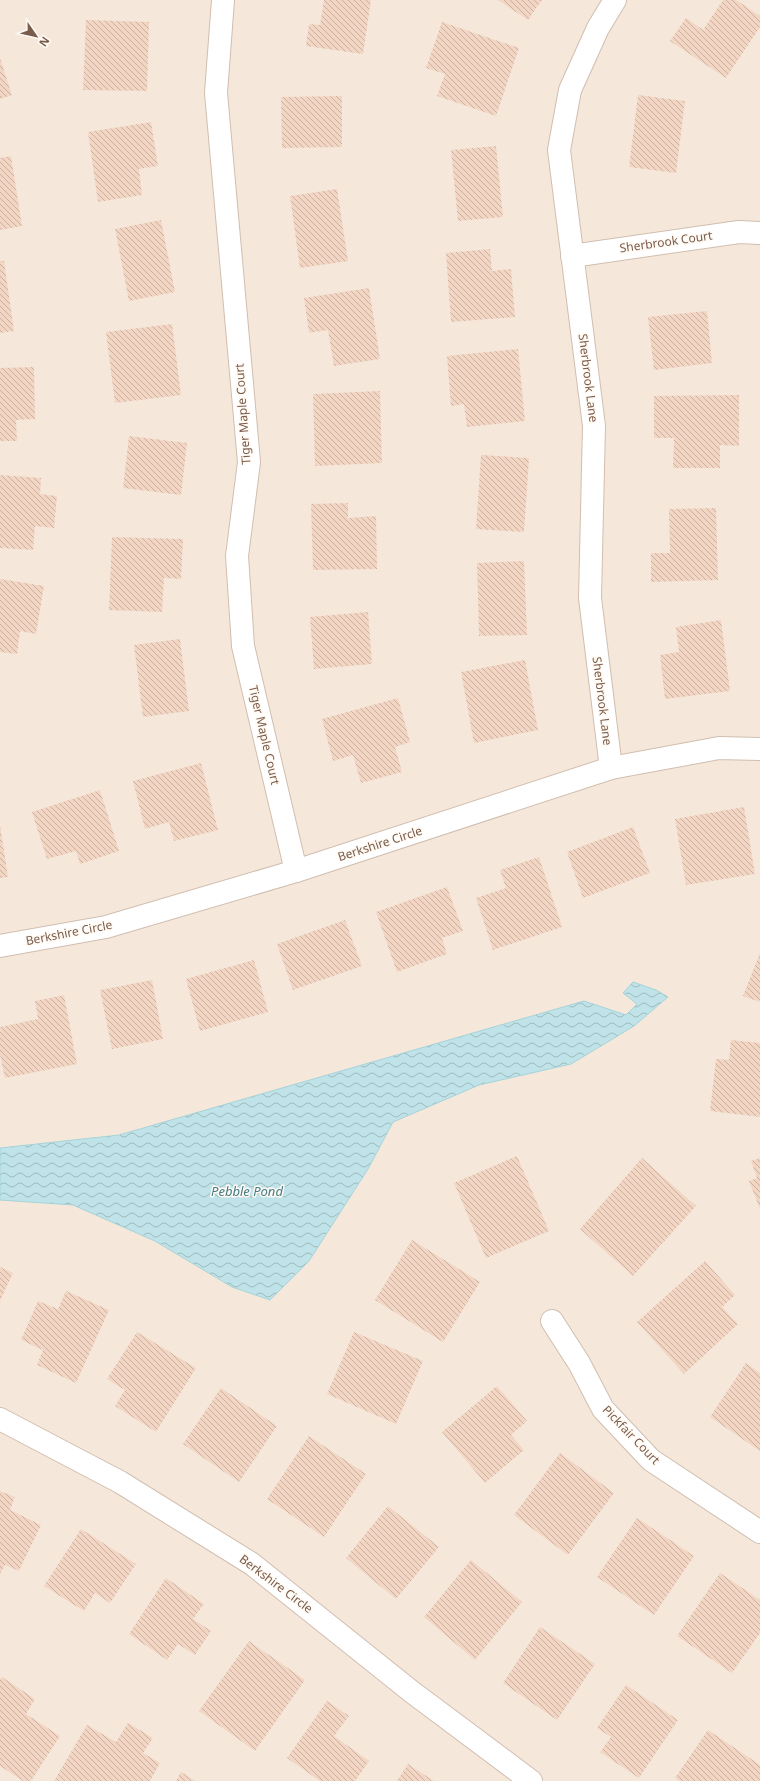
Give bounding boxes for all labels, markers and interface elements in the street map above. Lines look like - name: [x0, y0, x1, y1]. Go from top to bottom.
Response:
- north arrow: [16, 16, 56, 56]
- text: N: [36, 34, 53, 50]
- street label: Sherbrook Court: [618, 226, 714, 256]
- street label: Sherbrook Lane: [575, 333, 602, 423]
- street label: Tiger Maple Court: [230, 362, 255, 465]
- street label: Sherbrook Lane: [589, 656, 616, 746]
- street label: Tiger Maple Court: [245, 684, 284, 787]
- street label: Berkshire Circle: [335, 822, 424, 865]
- street label: Berkshire Circle: [24, 916, 114, 949]
- water label: Pebble Pond: [211, 1182, 283, 1200]
- street label: Pickfair Court: [599, 1401, 664, 1468]
- street label: Berkshire Circle: [236, 1550, 317, 1617]

